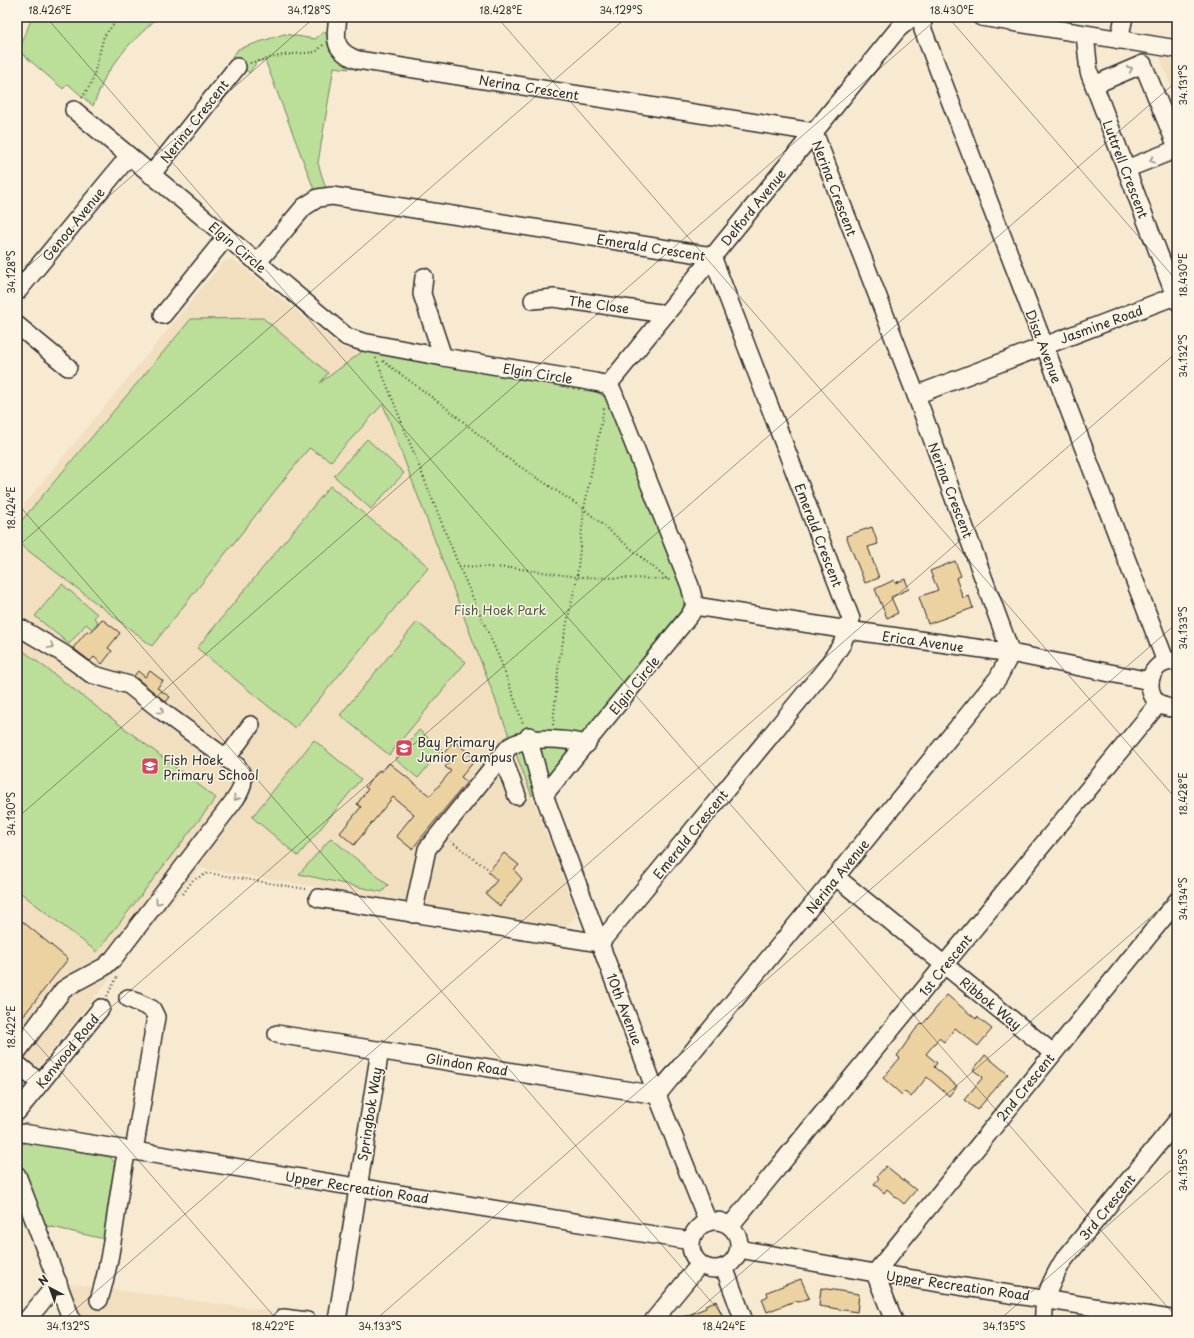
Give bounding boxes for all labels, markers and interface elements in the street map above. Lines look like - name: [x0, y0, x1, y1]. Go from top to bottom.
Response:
- text: 18.426°E: [28, 2, 72, 17]
- text: 34.128°S: [287, 2, 331, 17]
- text: 18.428°E: [480, 2, 522, 17]
- text: 34.129°S: [599, 2, 643, 17]
- text: 18.430°E: [930, 2, 974, 17]
- one-way arrow: [1126, 65, 1133, 73]
- text: 34.131°S: [1175, 65, 1190, 105]
- street label: Nerina Crescent: [478, 70, 580, 104]
- street label: Nerina Crescent: [155, 75, 233, 167]
- street label: Luttrell Crescent: [1099, 117, 1153, 221]
- street label: Nerina Crescent: [808, 137, 862, 239]
- one-way arrow: [1149, 155, 1156, 163]
- street label: Delford Avenue: [716, 165, 790, 249]
- street label: Genoa Avenue: [37, 183, 109, 265]
- street label: Elgin Circle: [205, 217, 271, 277]
- street label: Emerald Crescent: [595, 229, 707, 265]
- text: 34.128°S: [3, 250, 18, 294]
- text: 18.430°E: [1175, 253, 1190, 297]
- street label: The Close: [567, 290, 631, 318]
- street label: Jasmine Road: [1057, 300, 1145, 348]
- street label: Disa Avenue: [1021, 306, 1067, 386]
- text: 34.132°S: [1175, 334, 1190, 378]
- street label: Elgin Circle: [502, 358, 574, 388]
- street label: Nerina Crescent: [924, 439, 978, 541]
- street label: Emerald Crescent: [790, 480, 848, 590]
- text: 18.424°E: [3, 487, 18, 529]
- park label: Fish Hoek Park: [454, 600, 546, 619]
- text: 34.133°S: [1175, 606, 1190, 650]
- street label: Erica Avenue: [881, 626, 965, 656]
- one-way arrow: [47, 641, 54, 649]
- street label: Elgin Circle: [604, 652, 664, 718]
- one-way arrow: [156, 706, 163, 713]
- place label: Bay Primary Junior Campus: [417, 732, 512, 766]
- school or university icon: Bay Primary Junior Campus: [394, 738, 414, 758]
- place label: Fish Hoek Primary School: [163, 750, 259, 784]
- school or university icon: Fish Hoek Primary School: [140, 756, 160, 776]
- text: 18.428°E: [1175, 773, 1190, 815]
- street label: Emerald Crescent: [648, 785, 732, 883]
- text: 34.130°S: [3, 792, 18, 836]
- one-way arrow: [233, 794, 241, 801]
- street label: Nerina Avenue: [801, 835, 873, 917]
- text: 34.134°S: [1175, 877, 1190, 921]
- one-way arrow: [155, 898, 162, 905]
- street label: 1st Crescent: [914, 930, 976, 1000]
- street label: 10th Avenue: [603, 970, 647, 1048]
- street label: Ribbok Way: [956, 972, 1026, 1034]
- text: 18.422°E: [3, 1006, 18, 1049]
- street label: Kenwood Road: [31, 1010, 103, 1092]
- street label: Glindon Road: [425, 1048, 509, 1080]
- street label: 2nd Crescent: [992, 1049, 1058, 1125]
- street label: Springbok Way: [352, 1066, 386, 1162]
- text: 34.135°S: [1175, 1148, 1190, 1192]
- street label: Upper Recreation Road: [284, 1166, 430, 1208]
- street label: 3rd Crescent: [1074, 1170, 1140, 1244]
- street label: Upper Recreation Road: [885, 1265, 1031, 1305]
- north arrow: [30, 1268, 70, 1308]
- text: N: [34, 1271, 52, 1289]
- text: 34.132°S: [46, 1318, 90, 1333]
- text: 18.422°E: [252, 1318, 295, 1333]
- text: 34.133°S: [358, 1318, 402, 1333]
- text: 18.424°E: [703, 1318, 745, 1333]
- text: 34.135°S: [982, 1318, 1026, 1333]

